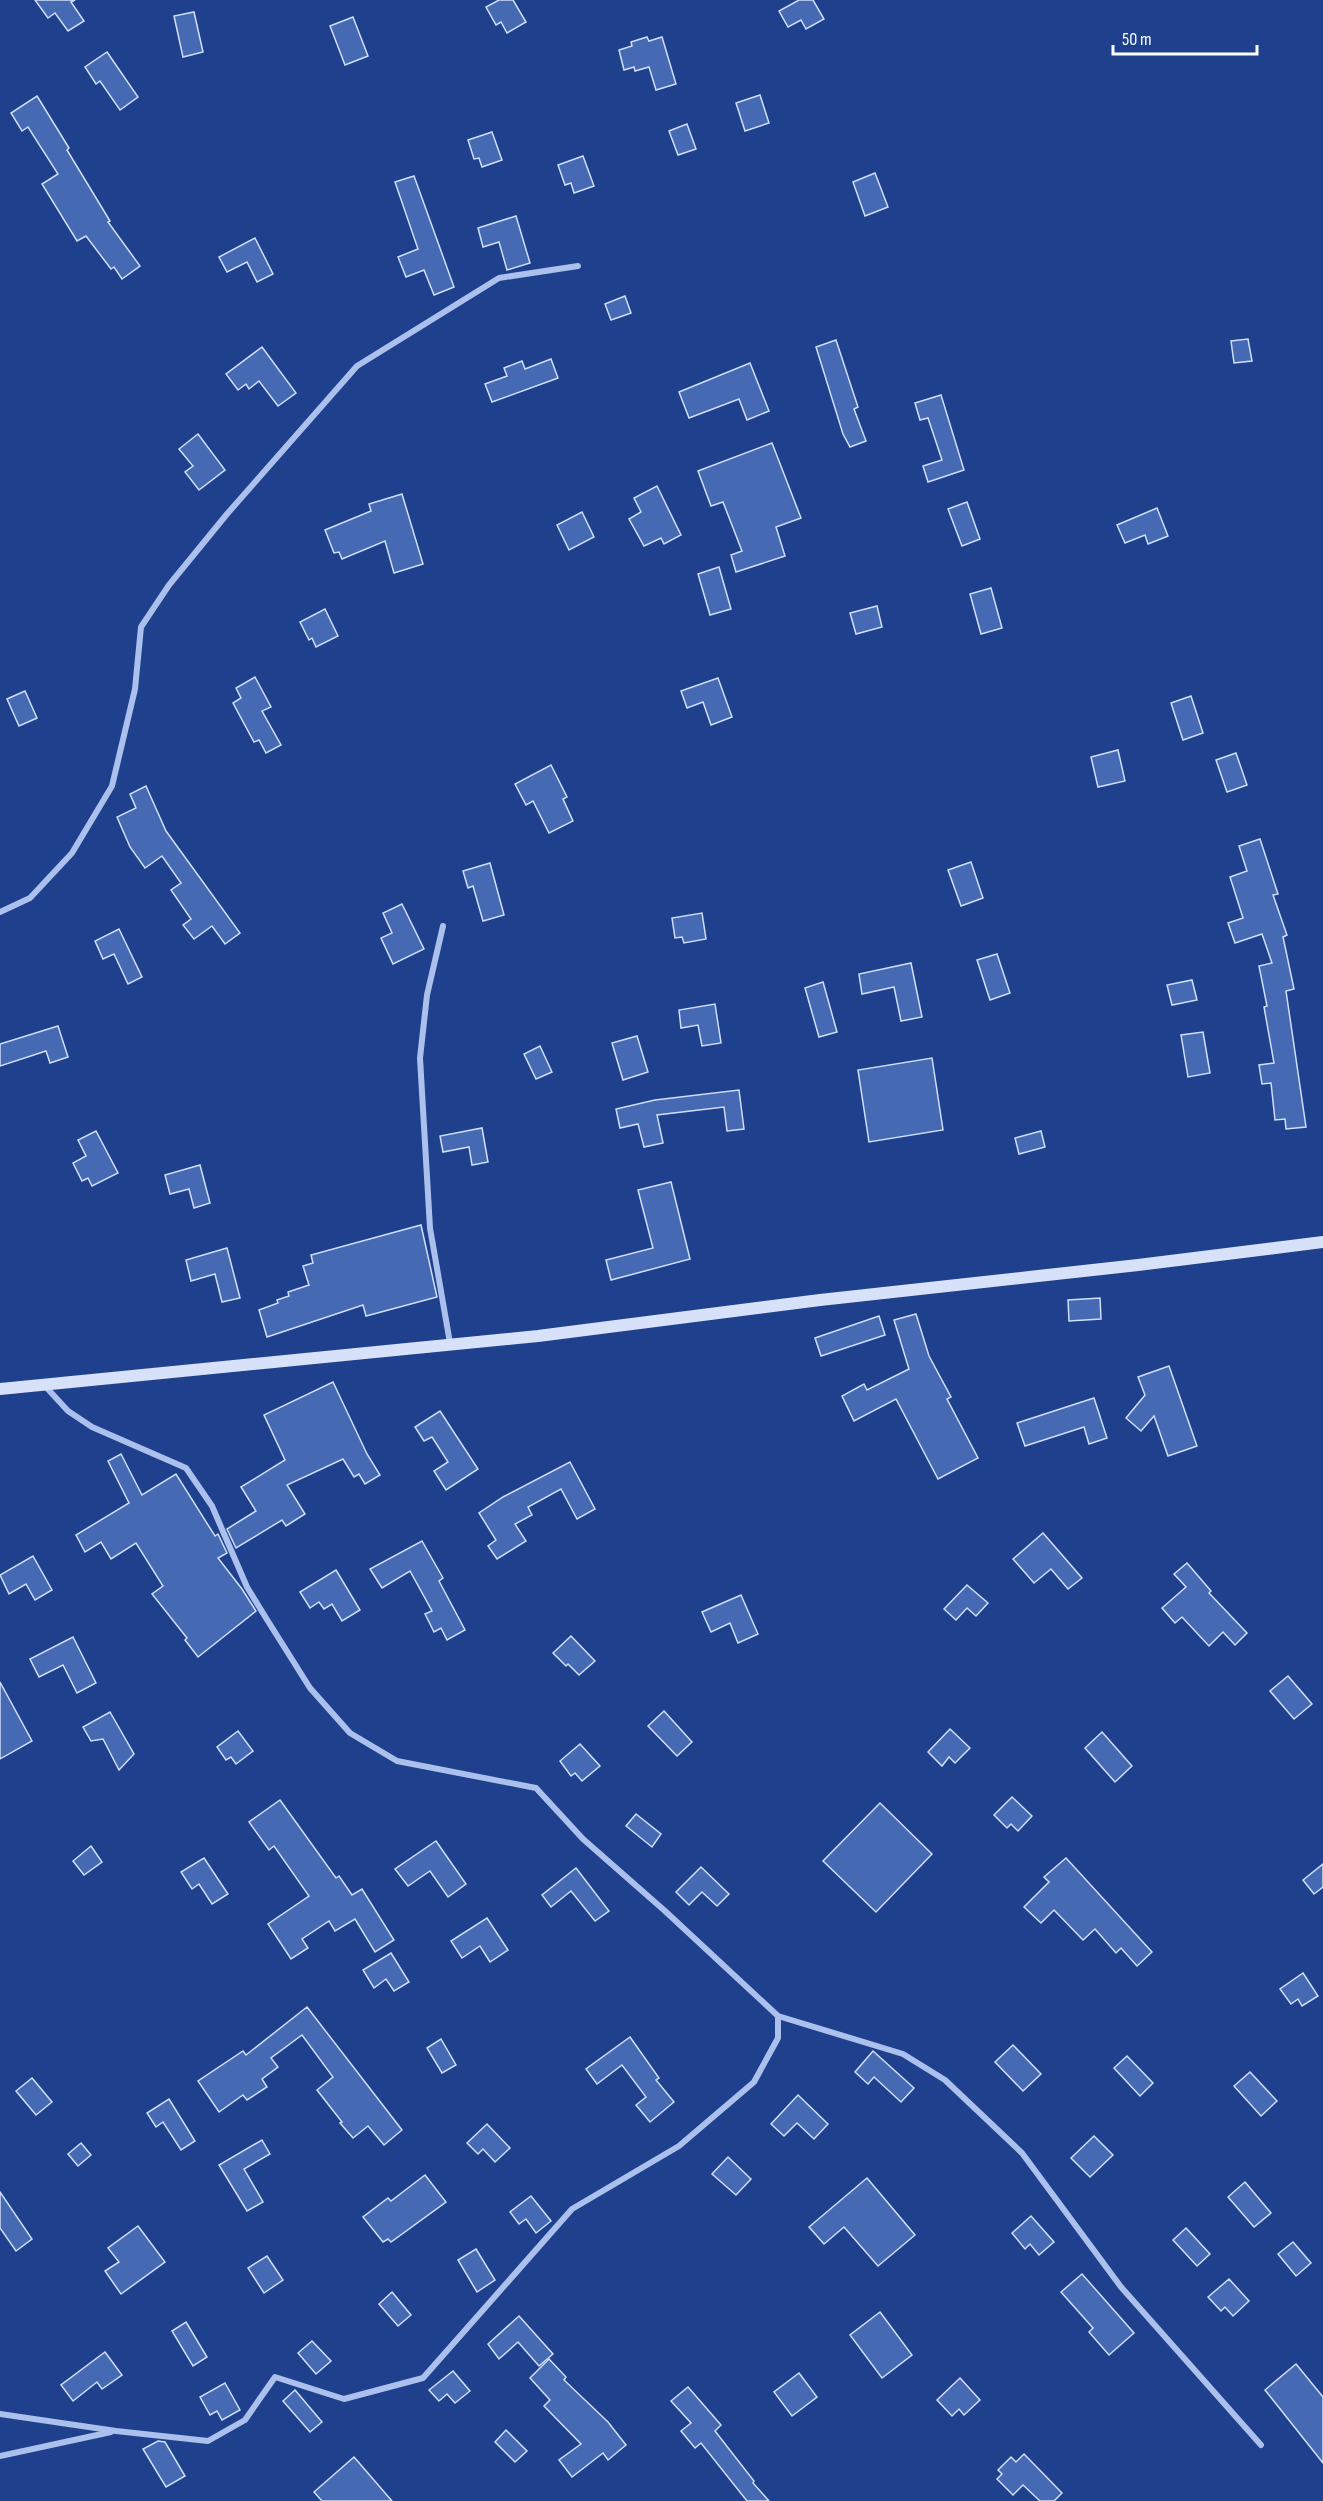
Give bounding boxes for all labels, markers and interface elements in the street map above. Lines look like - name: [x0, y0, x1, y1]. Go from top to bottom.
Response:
- scale bar: [1113, 18, 1257, 56]
- text: 50 m: [1122, 29, 1152, 50]

